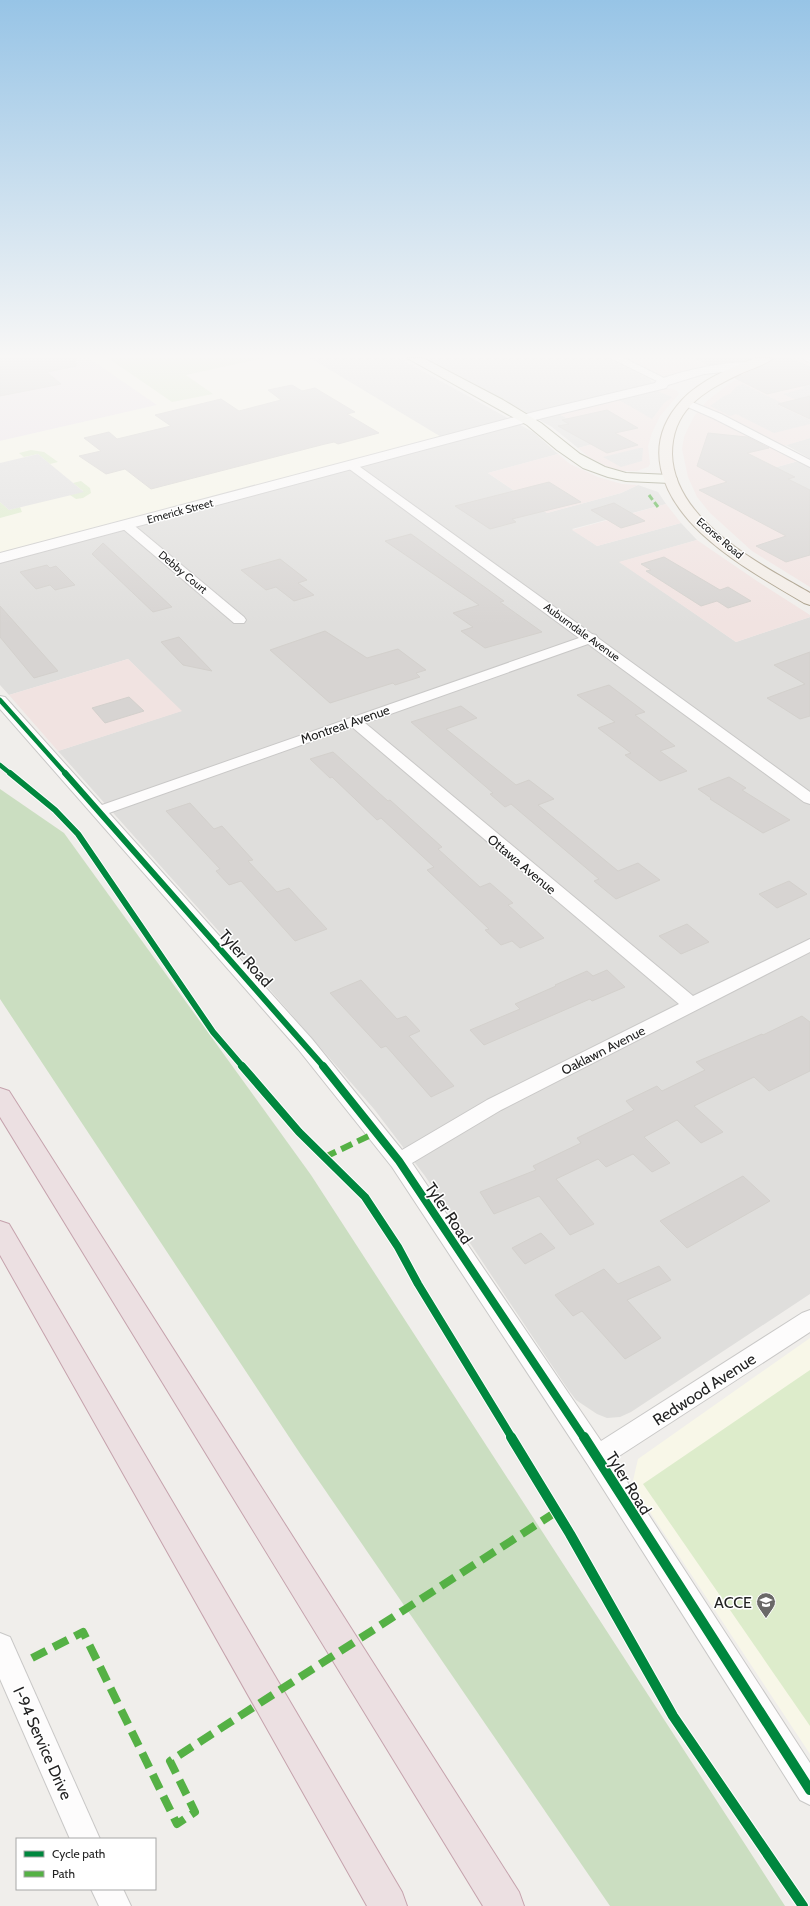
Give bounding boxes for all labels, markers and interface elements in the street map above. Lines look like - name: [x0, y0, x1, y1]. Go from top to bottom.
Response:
- street label: Emerick Street: [145, 495, 215, 527]
- street label: Ecorse Road: [694, 514, 746, 562]
- street label: Debby Court: [156, 548, 210, 597]
- street label: Auburndale Avenue: [541, 600, 623, 665]
- street label: Montreal Avenue: [298, 701, 392, 747]
- street label: Ottawa Avenue: [484, 831, 560, 898]
- street label: Tyler Road: [215, 926, 276, 991]
- street label: Oaklawn Avenue: [558, 1022, 648, 1078]
- street label: Tyler Road: [421, 1179, 476, 1248]
- street label: Redwood Avenue: [649, 1349, 759, 1430]
- street label: Tyler Road: [602, 1448, 655, 1518]
- school or university icon: ACCE: [755, 1591, 777, 1619]
- place label: ACCE: [714, 1593, 752, 1612]
- street label: I-94 Service Drive: [9, 1684, 76, 1803]
- legend: [16, 1838, 156, 1890]
- text: Cycle path: [52, 1846, 105, 1861]
- text: Path: [52, 1866, 75, 1881]

